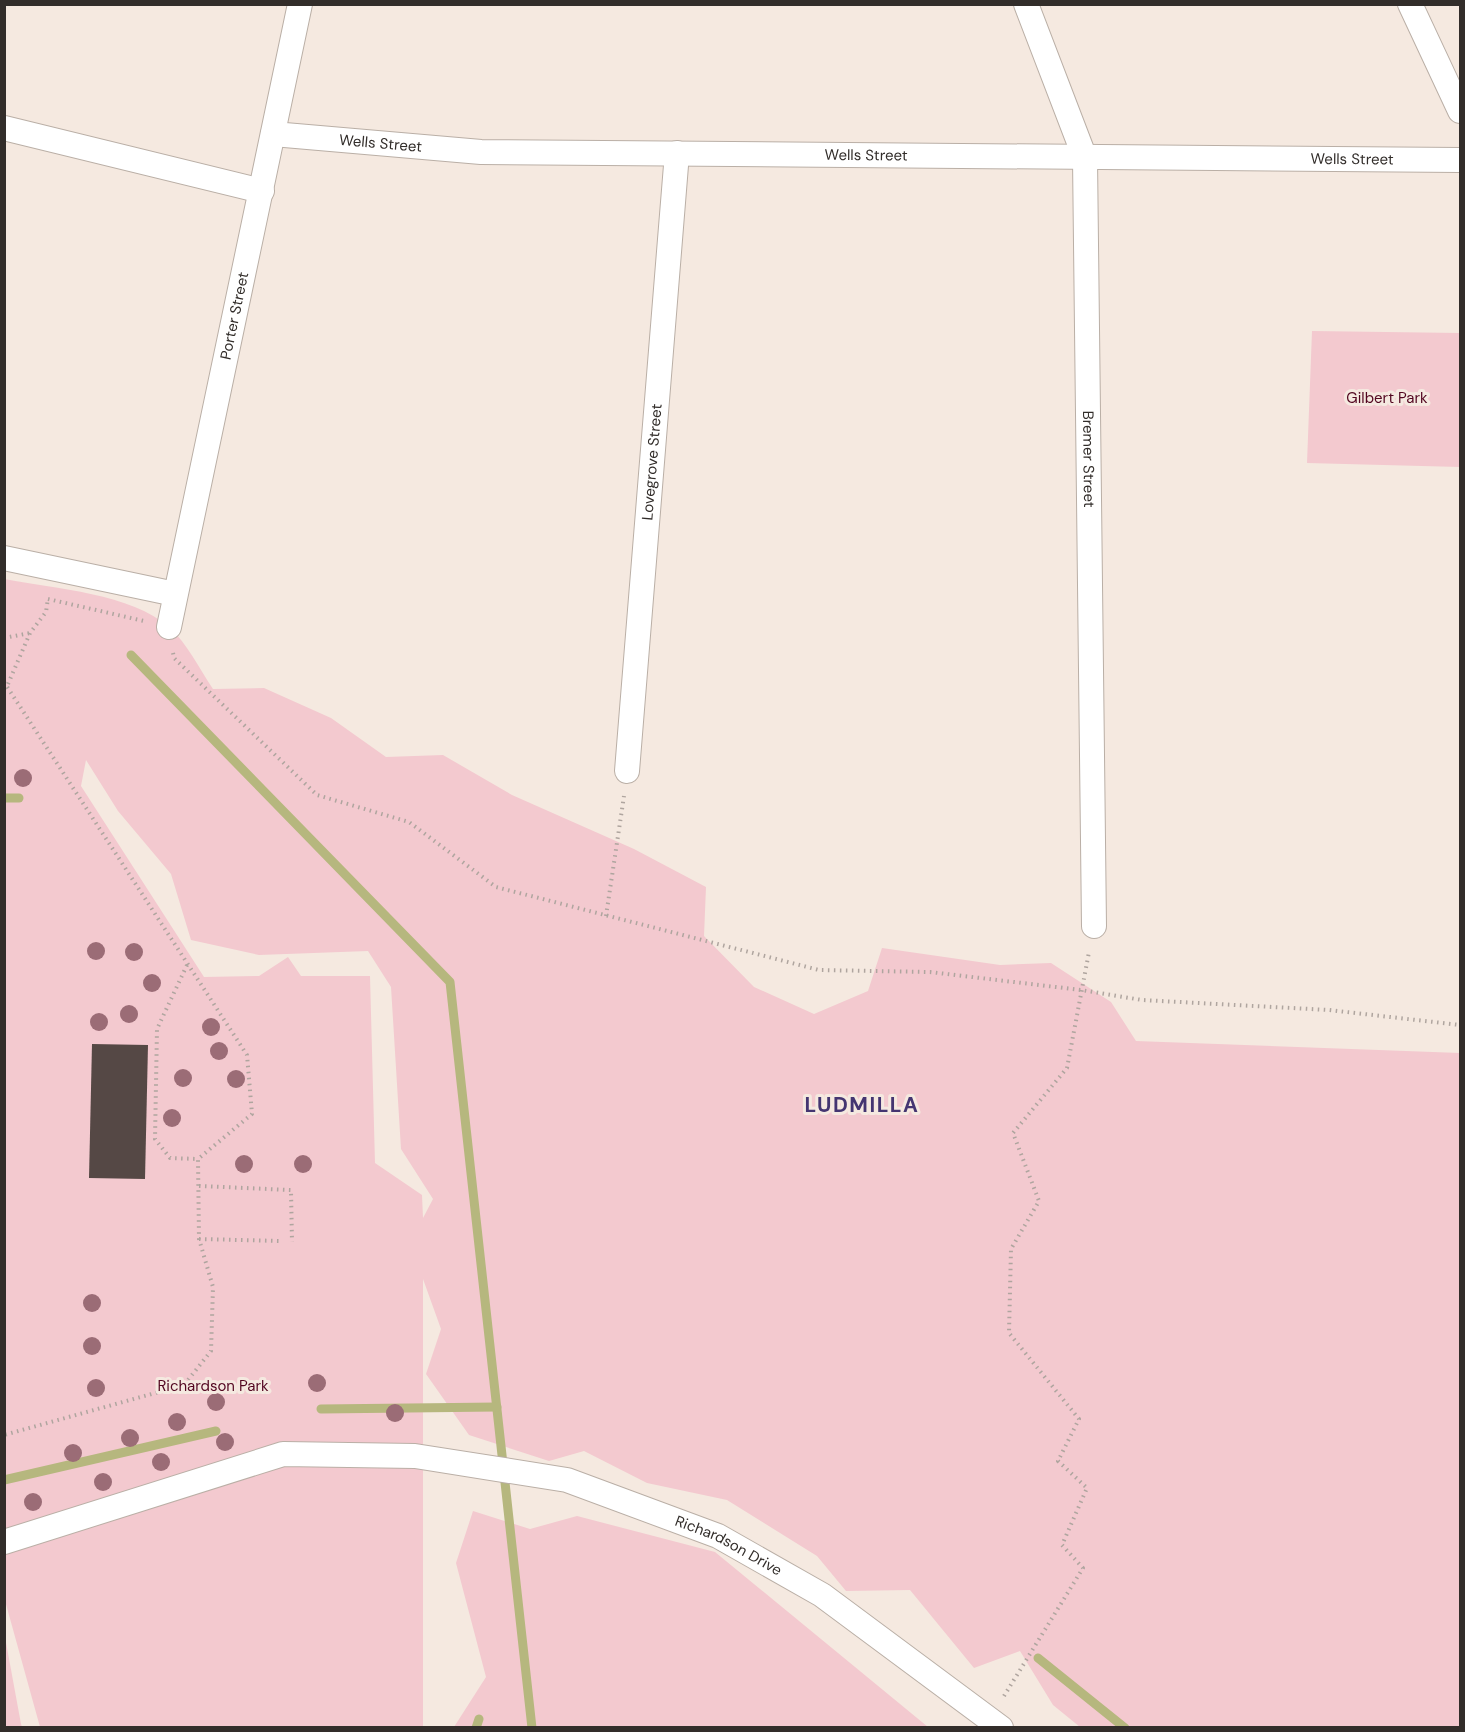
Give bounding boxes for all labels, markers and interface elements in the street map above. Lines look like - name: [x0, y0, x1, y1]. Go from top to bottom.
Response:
- street label: Wells Street: [338, 130, 423, 157]
- street label: Wells Street: [825, 145, 908, 165]
- street label: Wells Street: [1311, 149, 1394, 169]
- street label: Porter Street: [215, 270, 253, 361]
- park label: Gilbert Park: [1346, 388, 1428, 408]
- street label: Lovegrove Street: [637, 403, 667, 521]
- street label: Bremer Street: [1078, 411, 1099, 508]
- district label: LUDMILLA: [805, 1091, 919, 1119]
- park label: Richardson Park: [157, 1376, 269, 1396]
- street label: Richardson Drive: [672, 1511, 786, 1580]

